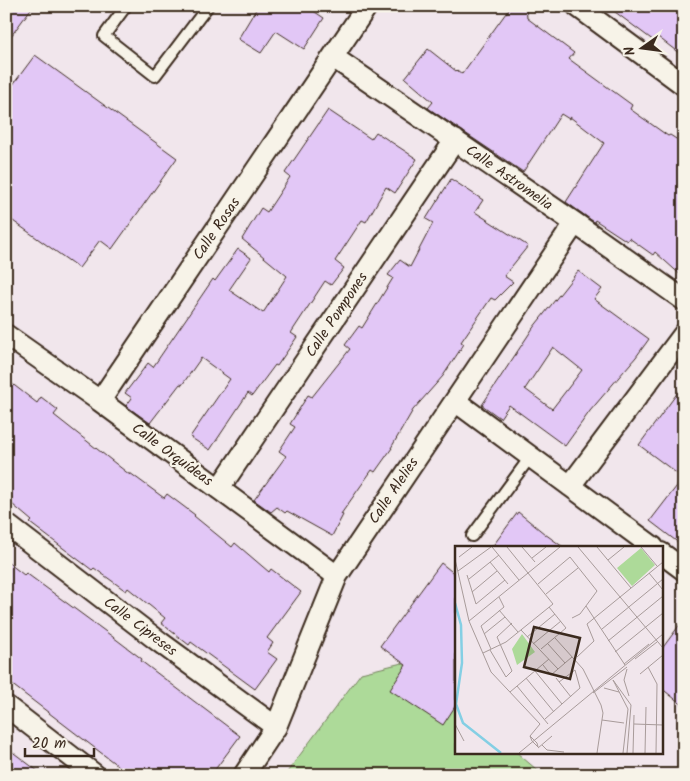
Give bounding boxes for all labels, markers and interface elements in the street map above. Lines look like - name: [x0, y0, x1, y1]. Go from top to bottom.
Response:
- north arrow: [618, 22, 668, 72]
- text: N: [619, 44, 642, 58]
- street label: Calle Astromelia: [460, 139, 558, 217]
- street label: Calle Rosas: [187, 192, 247, 265]
- street label: Calle Pompones: [300, 267, 375, 362]
- street label: Calle Orquídeas: [126, 417, 218, 493]
- street label: Calle Alelies: [363, 452, 426, 529]
- inset map: [455, 546, 662, 754]
- street label: Calle Cipreses: [98, 591, 182, 663]
- scale bar: [25, 726, 94, 758]
- text: 20 m: [32, 732, 66, 756]

